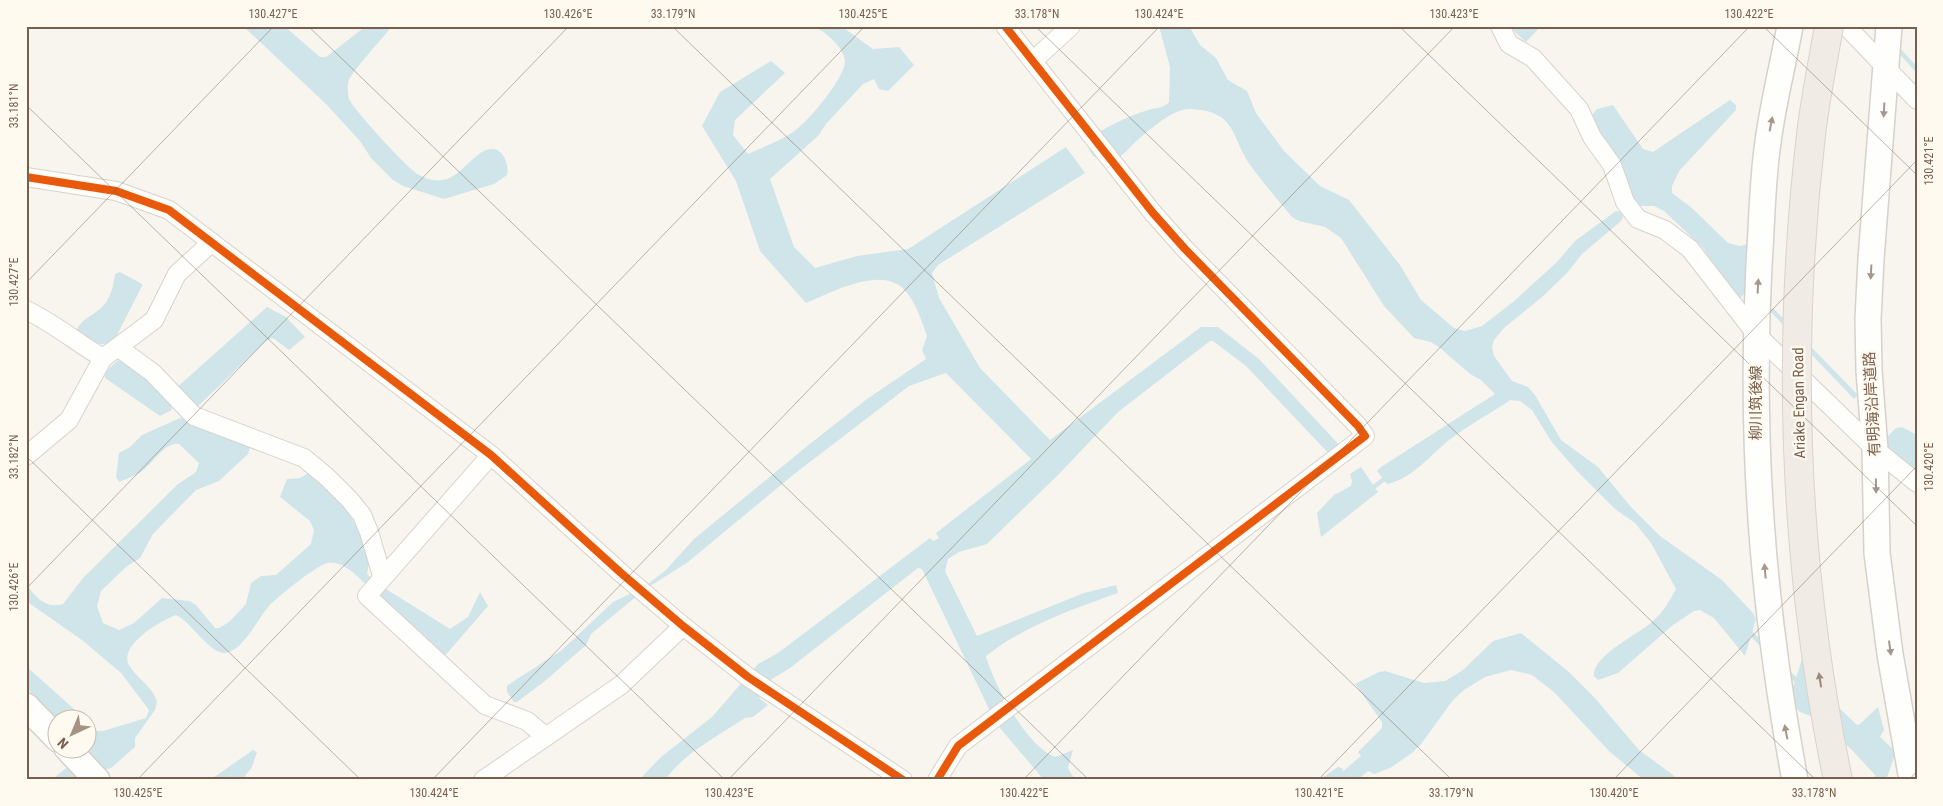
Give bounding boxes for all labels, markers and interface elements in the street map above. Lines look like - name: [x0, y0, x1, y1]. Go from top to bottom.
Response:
- text: 130.427°E: [248, 7, 298, 21]
- text: 130.426°E: [543, 7, 593, 21]
- text: 33.179°N: [651, 7, 695, 21]
- text: 130.425°E: [838, 7, 888, 21]
- text: 33.178°N: [1015, 7, 1059, 21]
- text: 130.424°E: [1134, 7, 1184, 21]
- text: 130.423°E: [1429, 7, 1479, 21]
- text: 130.422°E: [1724, 7, 1774, 21]
- text: 33.181°N: [7, 84, 21, 128]
- one-way arrow: [1879, 102, 1887, 118]
- one-way arrow: [1767, 117, 1775, 132]
- text: 130.421°E: [1922, 136, 1936, 186]
- text: 130.427°E: [7, 257, 21, 307]
- one-way arrow: [1866, 264, 1874, 280]
- one-way arrow: [1755, 278, 1763, 294]
- street label: Ariake Engan Road: [1789, 347, 1809, 459]
- street label: 有明海沿岸道路: [1860, 351, 1884, 457]
- street label: 柳川筑後線: [1747, 365, 1765, 441]
- text: 33.182°N: [7, 435, 21, 479]
- text: 130.420°E: [1922, 442, 1936, 492]
- one-way arrow: [1872, 479, 1880, 495]
- text: 130.426°E: [7, 562, 21, 612]
- one-way arrow: [1761, 563, 1769, 579]
- one-way arrow: [1886, 640, 1894, 656]
- one-way arrow: [1815, 672, 1823, 688]
- north arrow: [48, 708, 98, 758]
- one-way arrow: [1781, 723, 1789, 739]
- text: N: [54, 735, 72, 752]
- text: 130.425°E: [113, 786, 163, 800]
- text: 130.424°E: [409, 786, 459, 800]
- text: 130.423°E: [704, 786, 754, 800]
- text: 130.422°E: [999, 786, 1049, 800]
- text: 130.421°E: [1294, 786, 1344, 800]
- text: 33.179°N: [1429, 786, 1473, 800]
- text: 130.420°E: [1589, 786, 1639, 800]
- text: 33.178°N: [1792, 786, 1836, 800]

